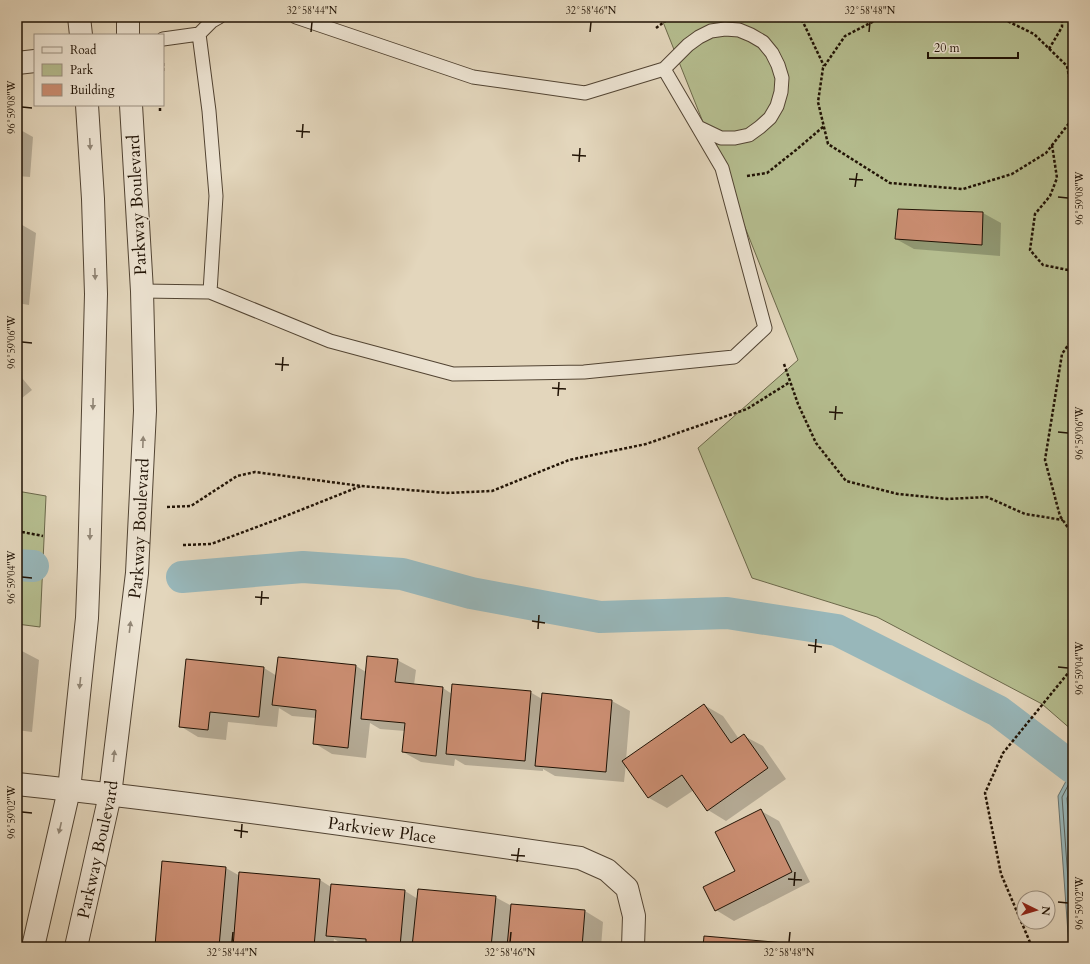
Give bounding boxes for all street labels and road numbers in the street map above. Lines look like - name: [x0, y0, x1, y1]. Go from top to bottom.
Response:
- street label: Parkway Boulevard: [122, 134, 152, 276]
- street label: Parkway Boulevard: [122, 458, 154, 600]
- street label: Parkway Boulevard: [71, 779, 123, 921]
- street label: Parkview Place: [326, 811, 438, 849]

